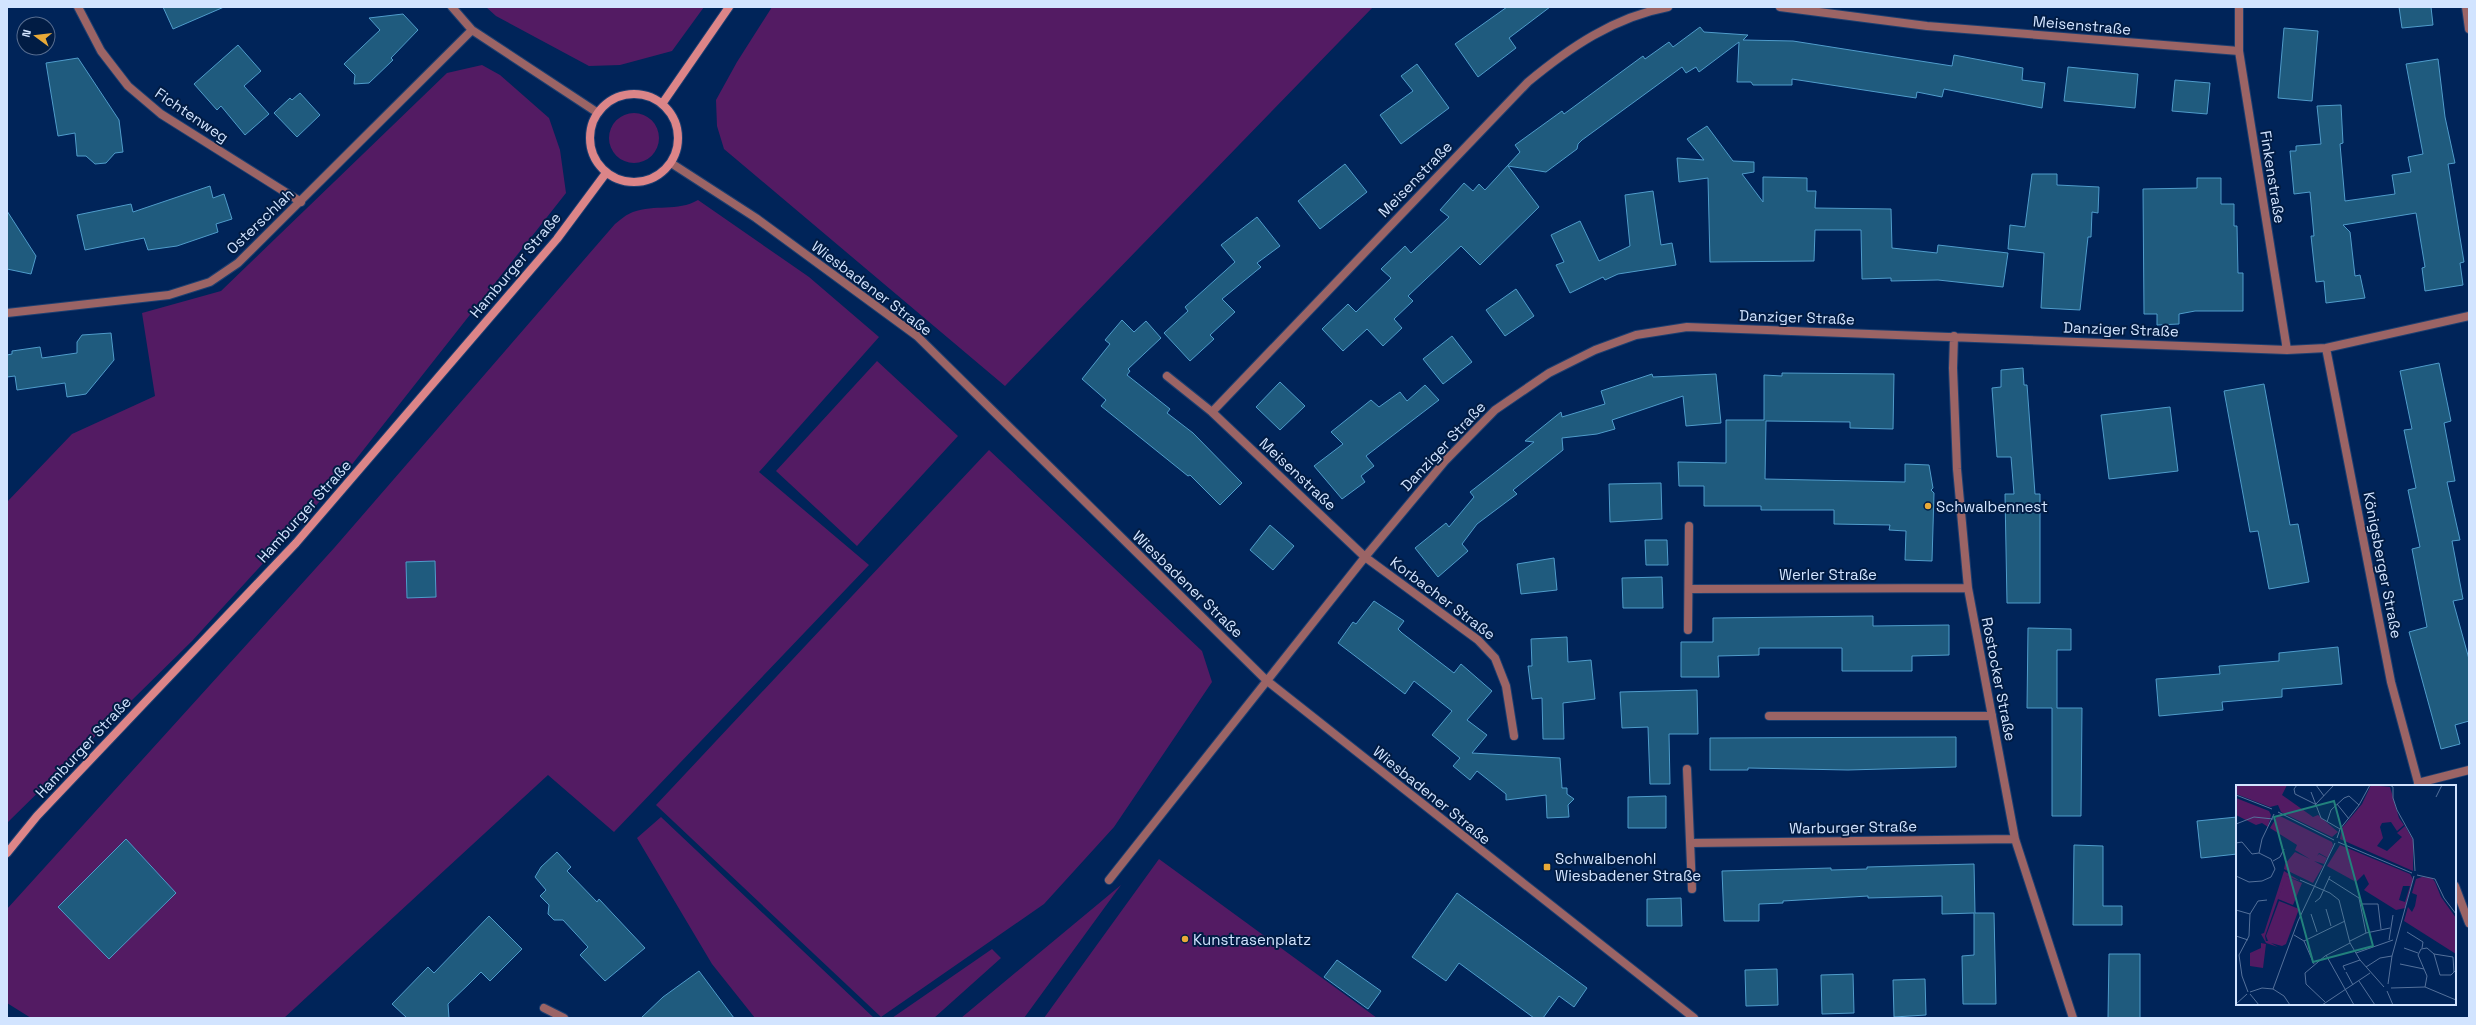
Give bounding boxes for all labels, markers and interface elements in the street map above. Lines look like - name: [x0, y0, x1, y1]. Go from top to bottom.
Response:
- street label: Meisenstraße: [2032, 11, 2132, 39]
- north arrow: [16, 16, 56, 56]
- text: N: [19, 28, 34, 39]
- street label: Fichtenweg: [152, 83, 232, 147]
- street label: Finkenstraße: [2256, 129, 2290, 225]
- street label: Meisenstraße: [1374, 137, 1456, 221]
- street label: Osterschlah: [222, 184, 298, 258]
- street label: Hamburger Straße: [465, 208, 565, 322]
- street label: Wiesbadener Straße: [808, 236, 936, 340]
- street label: Danziger Straße: [1739, 305, 1855, 329]
- street label: Danziger Straße: [2063, 317, 2179, 341]
- street label: Danziger Straße: [1397, 397, 1489, 495]
- street label: Meisenstraße: [1256, 433, 1341, 515]
- street label: Hamburger Straße: [253, 456, 355, 566]
- street label: Königsberger Straße: [2359, 490, 2407, 640]
- place label: Schwalbennest: [1936, 497, 2048, 516]
- marker: Schwalbennest: [1923, 501, 1933, 511]
- street label: Wiesbadener Straße: [1129, 526, 1247, 642]
- street label: Korbacher Straße: [1387, 552, 1499, 644]
- street label: Werler Straße: [1779, 565, 1877, 584]
- street label: Rostocker Straße: [1978, 615, 2020, 743]
- street label: Hamburger Straße: [31, 692, 135, 802]
- street label: Wiesbadener Straße: [1369, 742, 1495, 848]
- inset map: [2236, 785, 2456, 1005]
- street label: Warburger Straße: [1789, 816, 1917, 838]
- place label: Schwalbenohl Wiesbadener Straße: [1555, 849, 1701, 885]
- marker: Schwalbenohl Wiesbadener Straße: [1542, 862, 1552, 872]
- place label: Kunstrasenplatz: [1193, 930, 1311, 949]
- marker: Kunstrasenplatz: [1180, 934, 1190, 944]

